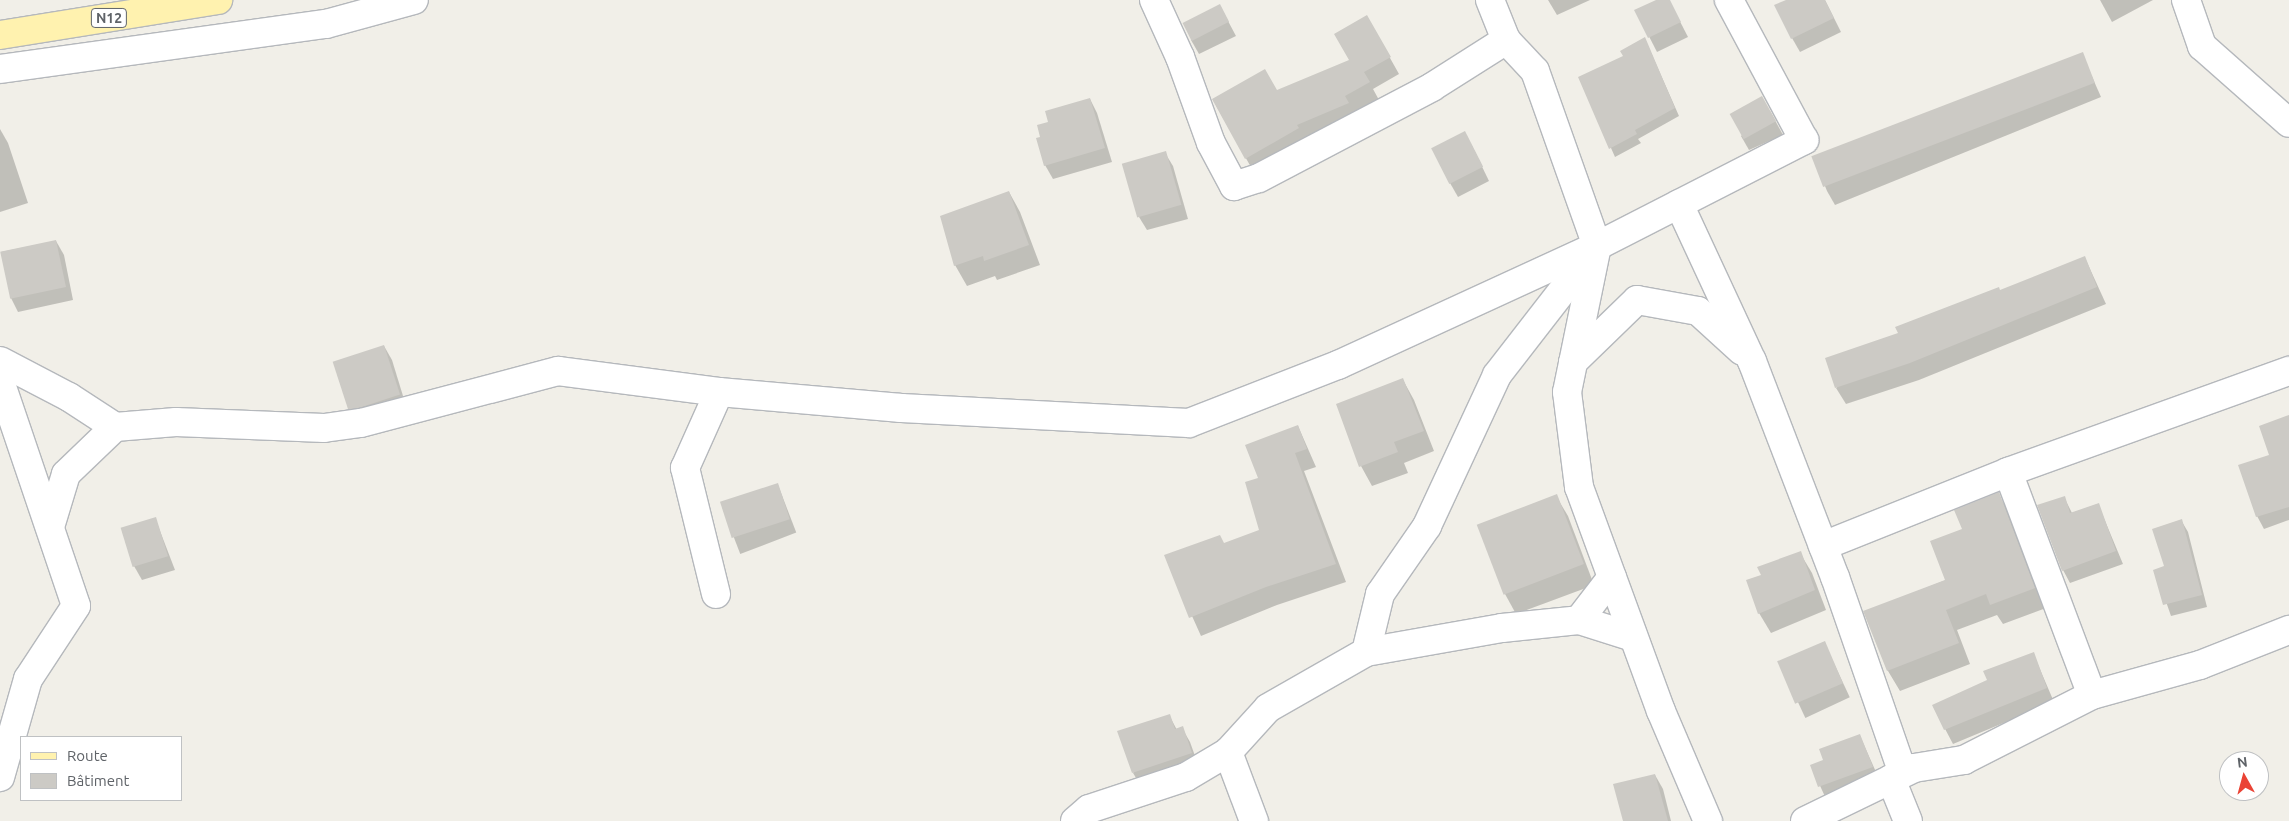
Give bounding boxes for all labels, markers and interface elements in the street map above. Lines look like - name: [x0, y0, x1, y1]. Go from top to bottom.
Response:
- road number: N12: [90, 7, 128, 30]
- legend: [20, 736, 182, 801]
- text: Route: [67, 747, 108, 764]
- north arrow: [2219, 751, 2269, 801]
- text: N: [2236, 754, 2248, 771]
- text: Bâtiment: [67, 772, 129, 789]

